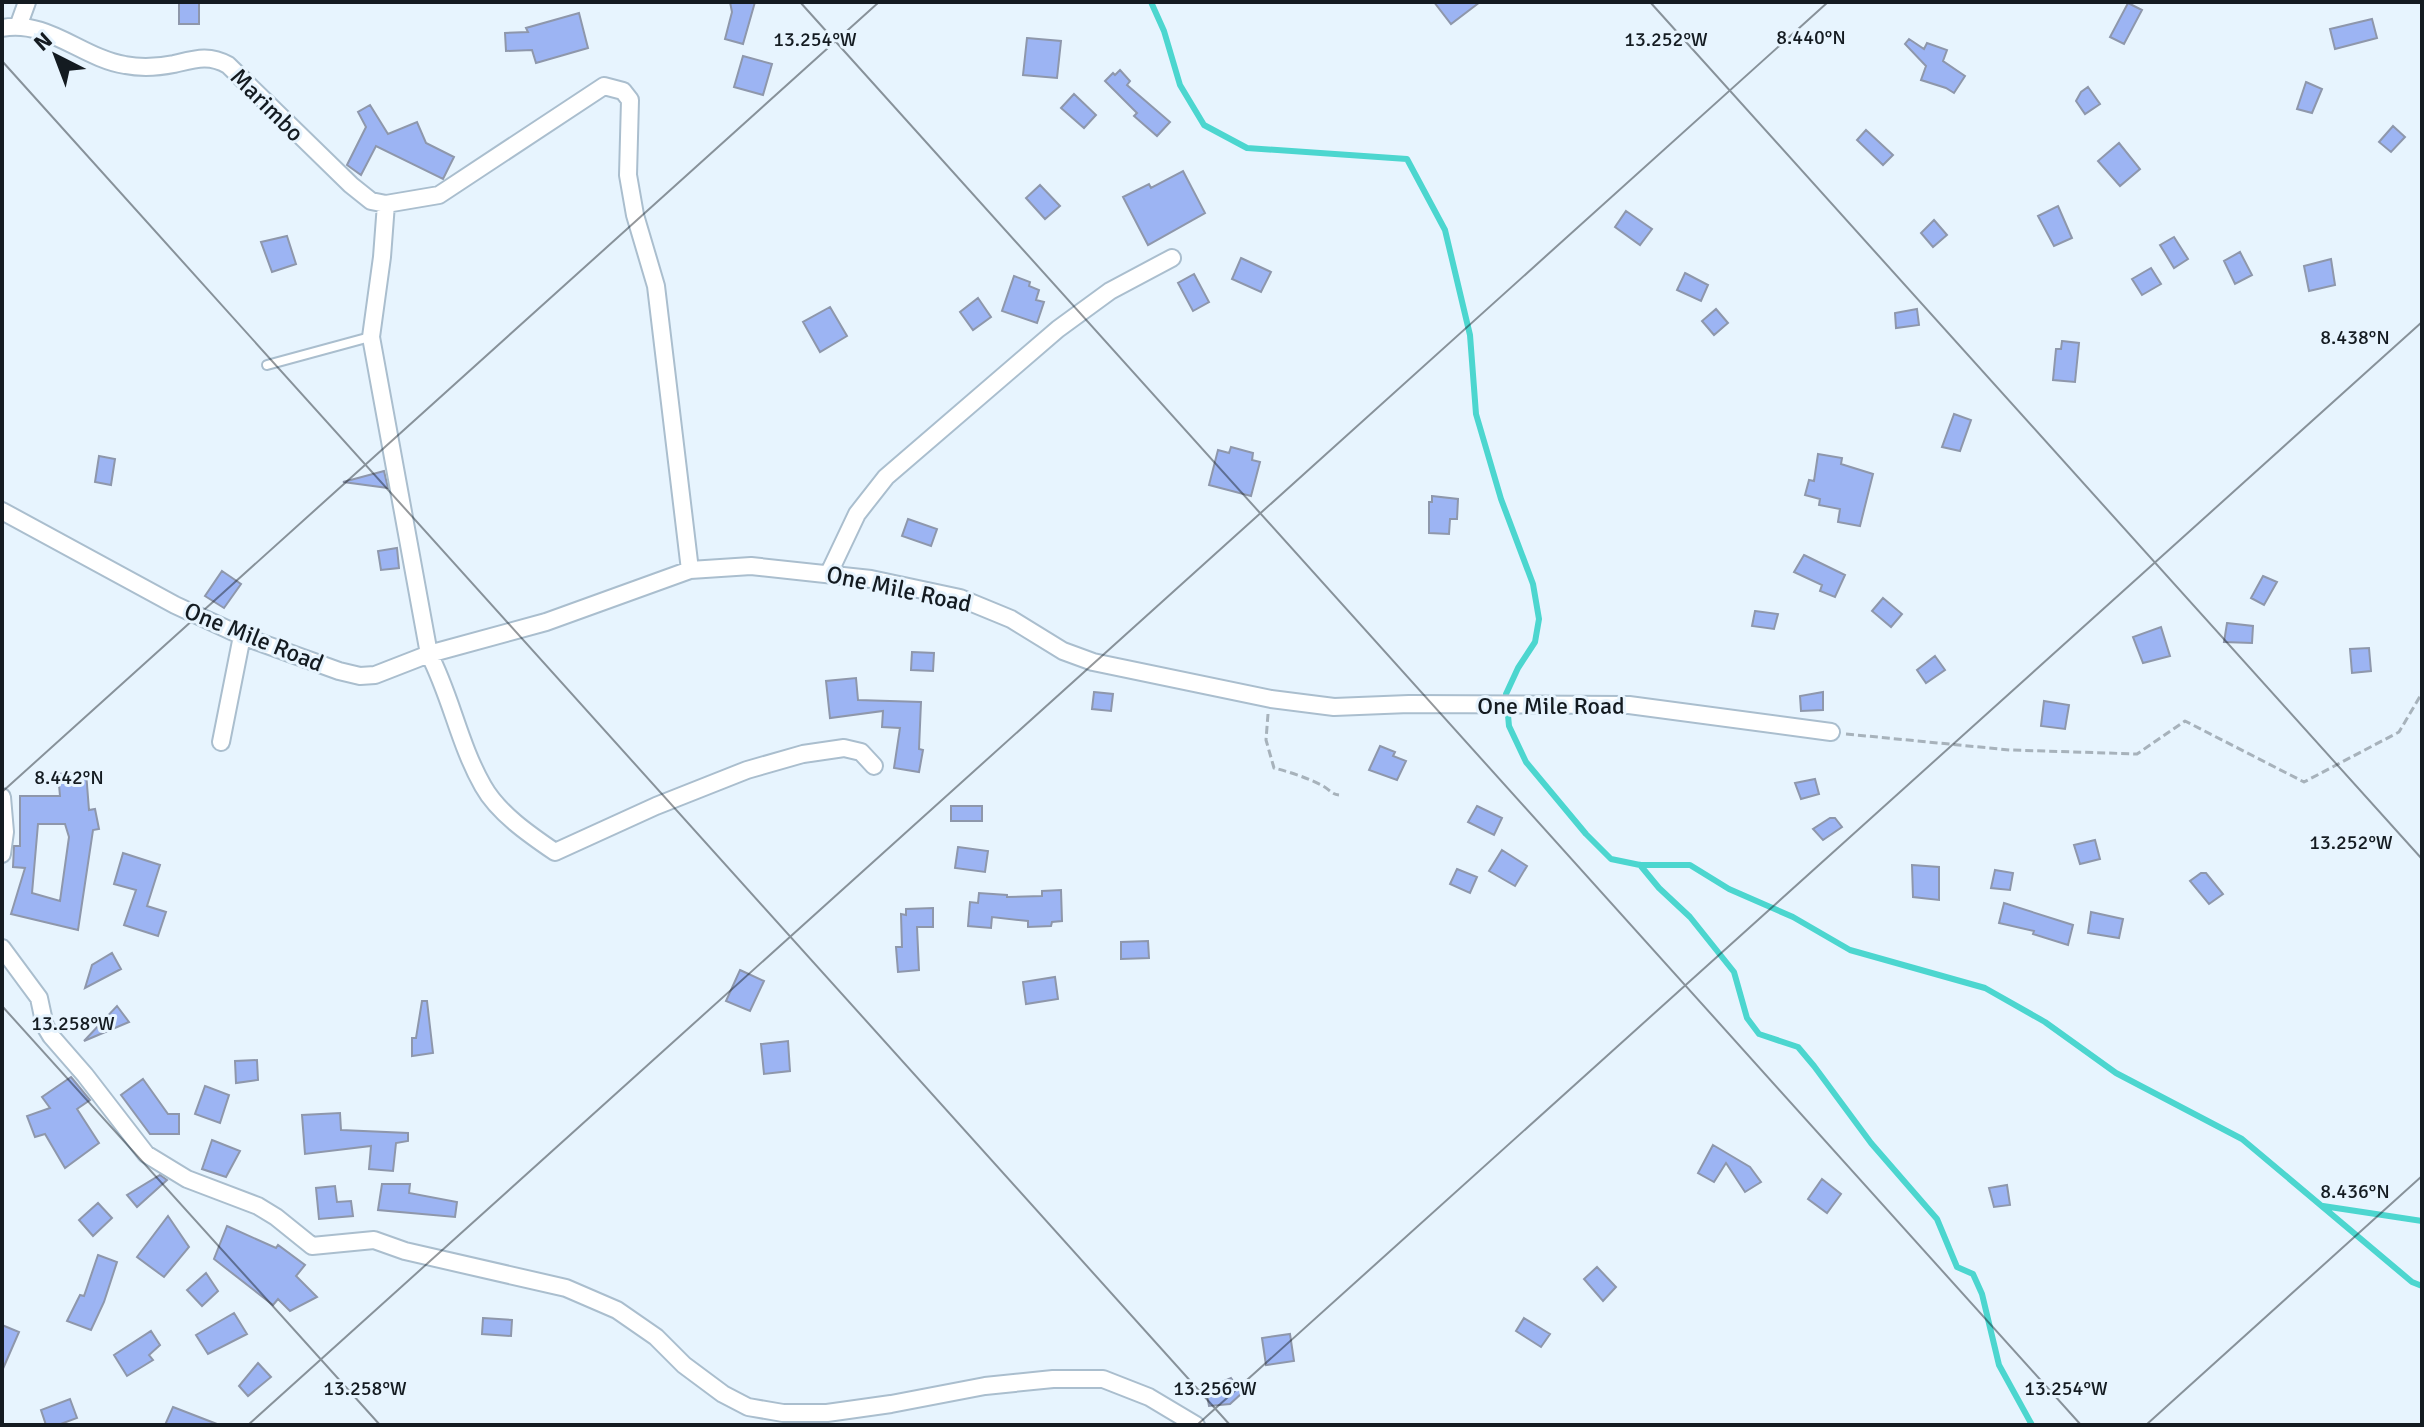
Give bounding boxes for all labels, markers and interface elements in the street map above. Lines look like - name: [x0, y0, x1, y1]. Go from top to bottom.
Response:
- north arrow: [16, 16, 96, 96]
- text: 8.440°N: [1776, 25, 1846, 50]
- text: N: [28, 26, 58, 57]
- text: 13.254°W: [773, 27, 857, 52]
- text: 13.252°W: [1624, 27, 1708, 52]
- street label: Marimbo: [224, 62, 310, 148]
- text: 8.438°N: [2320, 325, 2390, 350]
- street label: One Mile Road: [824, 559, 974, 619]
- street label: One Mile Road: [180, 595, 328, 679]
- street label: One Mile Road: [1477, 691, 1625, 721]
- text: 8.442°N: [34, 765, 104, 790]
- text: 13.252°W: [2309, 830, 2393, 855]
- text: 13.258°W: [31, 1011, 115, 1036]
- text: 8.436°N: [2320, 1179, 2390, 1204]
- text: 13.258°W: [323, 1376, 407, 1401]
- text: 13.256°W: [1173, 1376, 1257, 1401]
- text: 13.254°W: [2024, 1376, 2108, 1401]

